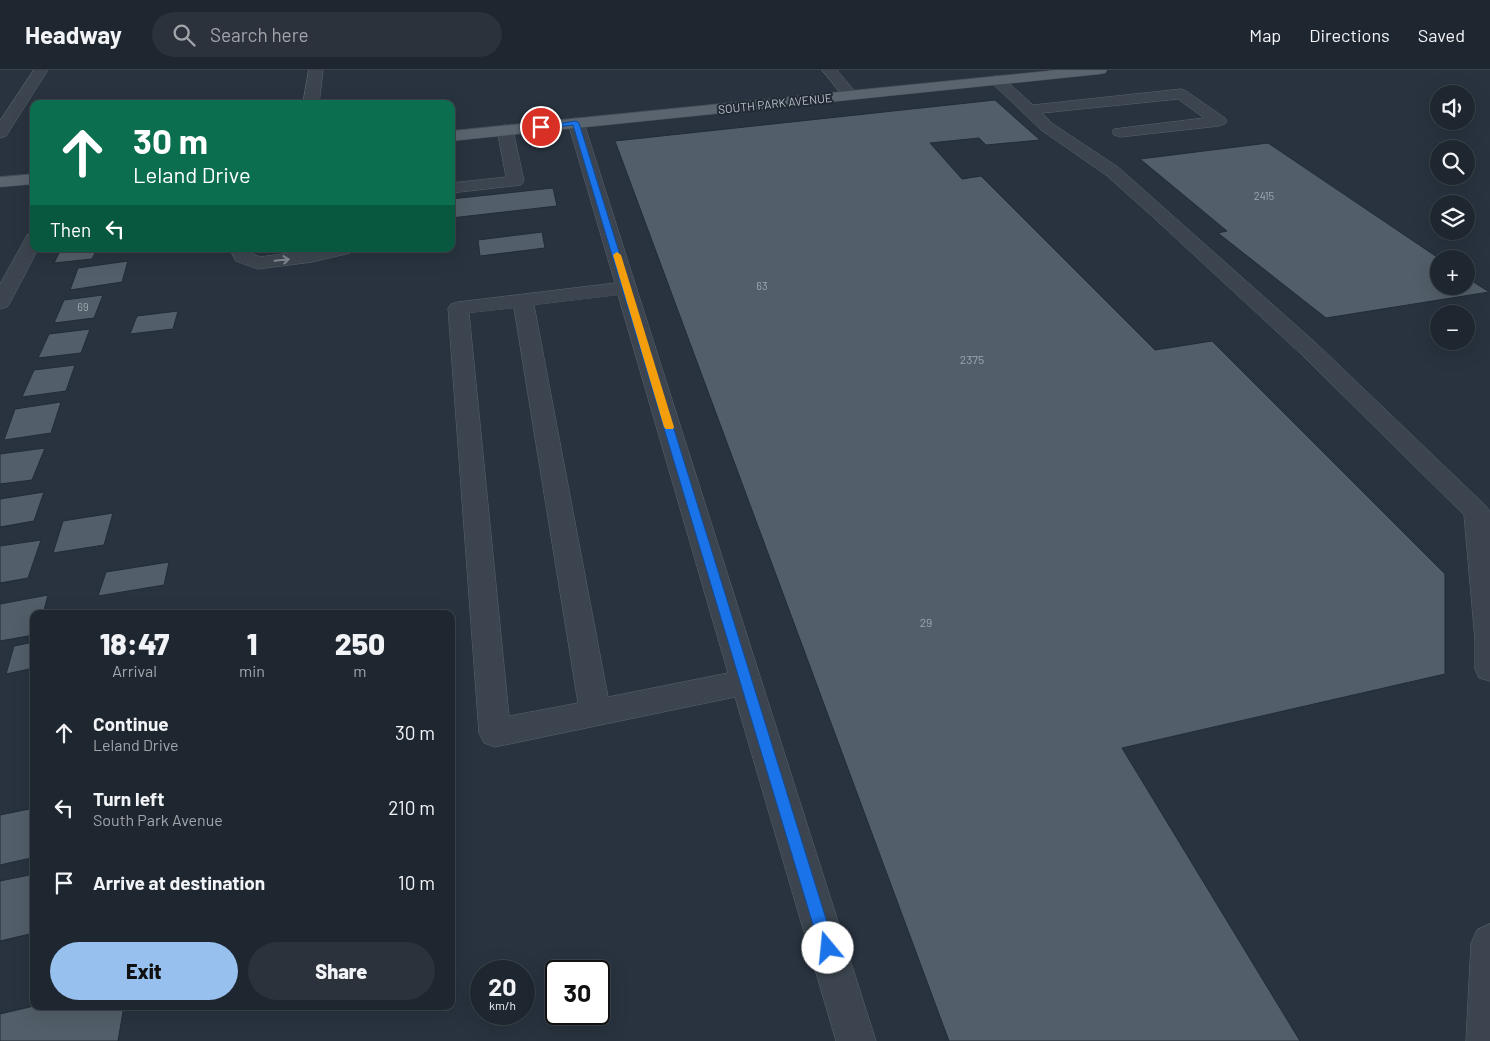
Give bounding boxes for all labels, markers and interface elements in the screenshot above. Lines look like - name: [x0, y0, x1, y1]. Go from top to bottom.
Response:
- search box: [152, 12, 502, 57]
- text: Headway: [25, 20, 122, 49]
- icon: search: [170, 21, 198, 49]
- text: Search here: [210, 23, 309, 46]
- text: Map: [1249, 24, 1281, 46]
- text: Directions: [1309, 24, 1390, 46]
- text: Saved: [1418, 24, 1465, 46]
- map controls: [1430, 85, 1475, 350]
- button: sound: [1430, 85, 1475, 130]
- street label: SOUTH PARK AVENUE: [717, 90, 833, 116]
- pin: [520, 106, 562, 148]
- icon: arrive: [527, 113, 555, 141]
- text: 30 m: [133, 119, 208, 161]
- icon: ahead: [50, 120, 115, 185]
- button: search: [1430, 140, 1475, 185]
- text: Leland Drive: [133, 161, 251, 187]
- house number: 2415: [1254, 189, 1275, 202]
- button: layers: [1430, 195, 1475, 240]
- icon: left: [101, 215, 129, 243]
- text: Then: [50, 218, 91, 241]
- button: +: [1430, 250, 1475, 295]
- one-way arrow: [273, 255, 289, 265]
- house number: 63: [756, 279, 768, 292]
- house number: 69: [77, 300, 89, 313]
- button: −: [1430, 305, 1475, 350]
- house number: 2375: [960, 352, 984, 366]
- house number: 29: [920, 615, 932, 629]
- text: 18:47: [100, 625, 169, 661]
- text: 1: [247, 625, 257, 661]
- text: 250: [335, 625, 385, 661]
- text: Arrival: [112, 661, 157, 680]
- text: min: [239, 661, 265, 680]
- text: m: [353, 661, 367, 680]
- text: Continue: [93, 712, 169, 735]
- icon: ahead: [50, 719, 78, 747]
- text: 30 m: [395, 721, 435, 744]
- text: Leland Drive: [93, 735, 179, 754]
- text: Turn left: [93, 787, 164, 810]
- icon: left: [50, 794, 78, 822]
- text: 210 m: [388, 796, 435, 819]
- text: South Park Avenue: [93, 810, 223, 829]
- icon: arrive: [50, 869, 78, 897]
- text: Arrive at destination: [93, 871, 265, 894]
- text: 10 m: [398, 871, 435, 894]
- position arrow: [801, 921, 853, 973]
- button: Exit: [50, 942, 238, 1000]
- button: Share: [248, 942, 435, 1000]
- speed limit sign: 30: [545, 960, 610, 1025]
- text: 20: [488, 971, 517, 1001]
- text: km/h: [489, 998, 516, 1012]

